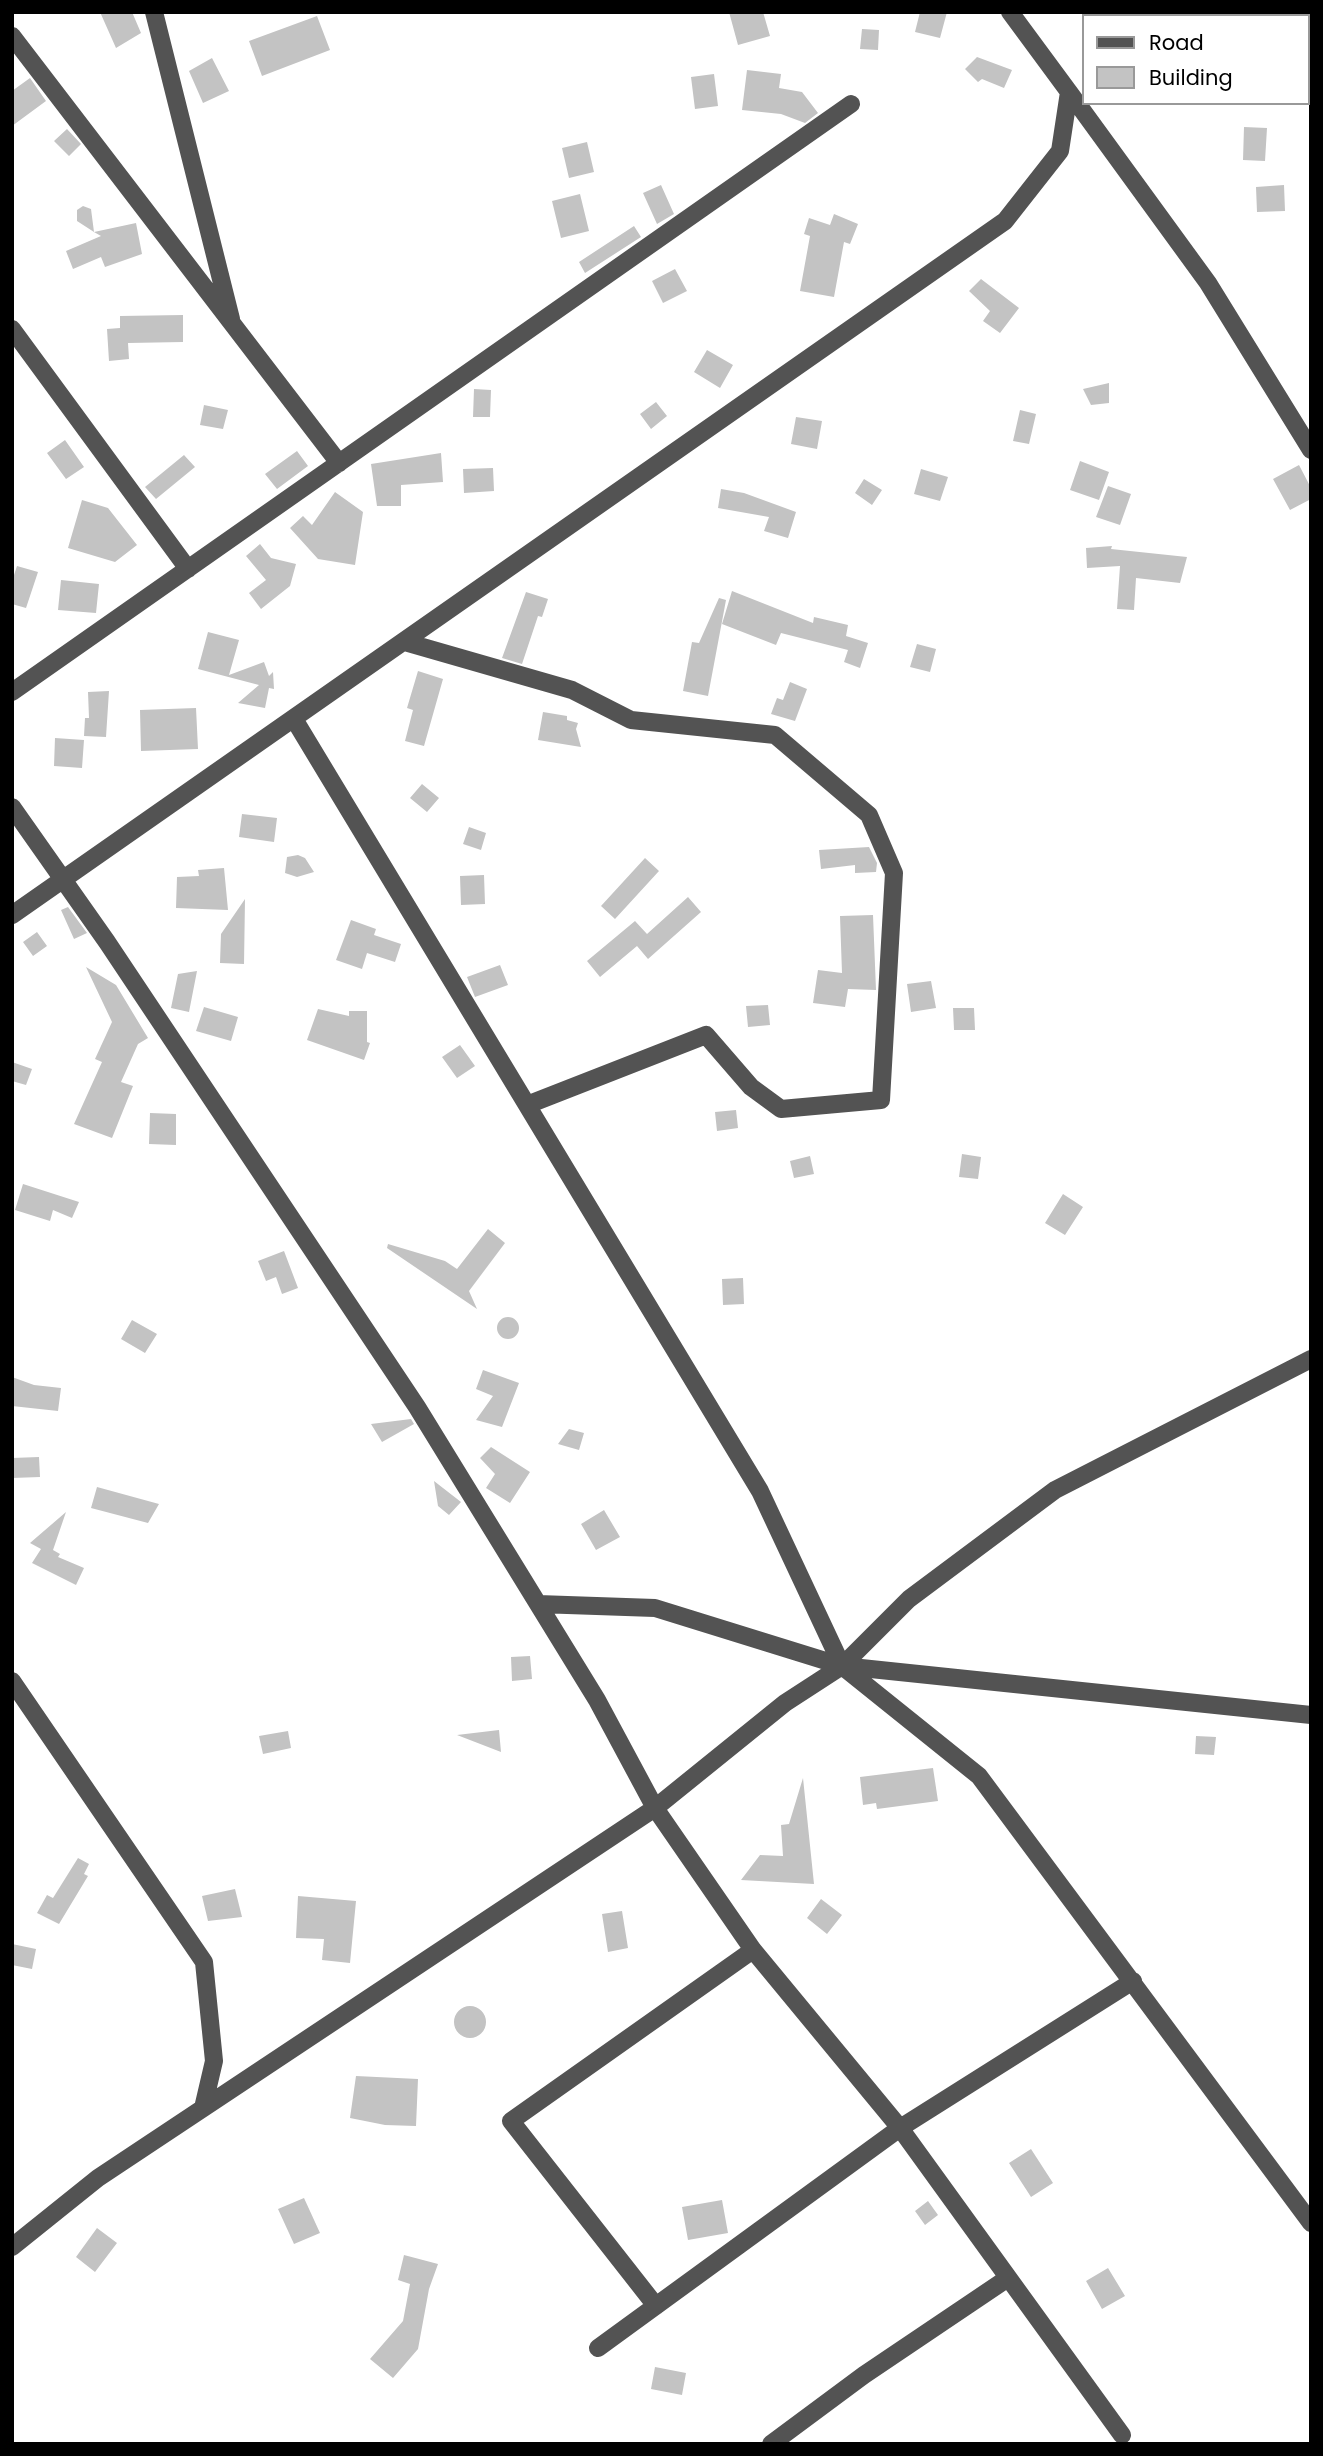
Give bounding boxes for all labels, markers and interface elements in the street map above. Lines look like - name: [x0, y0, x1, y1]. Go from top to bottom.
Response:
- legend: [1082, 14, 1309, 105]
- text: Road: [1149, 28, 1204, 57]
- text: Building: [1149, 63, 1233, 92]

